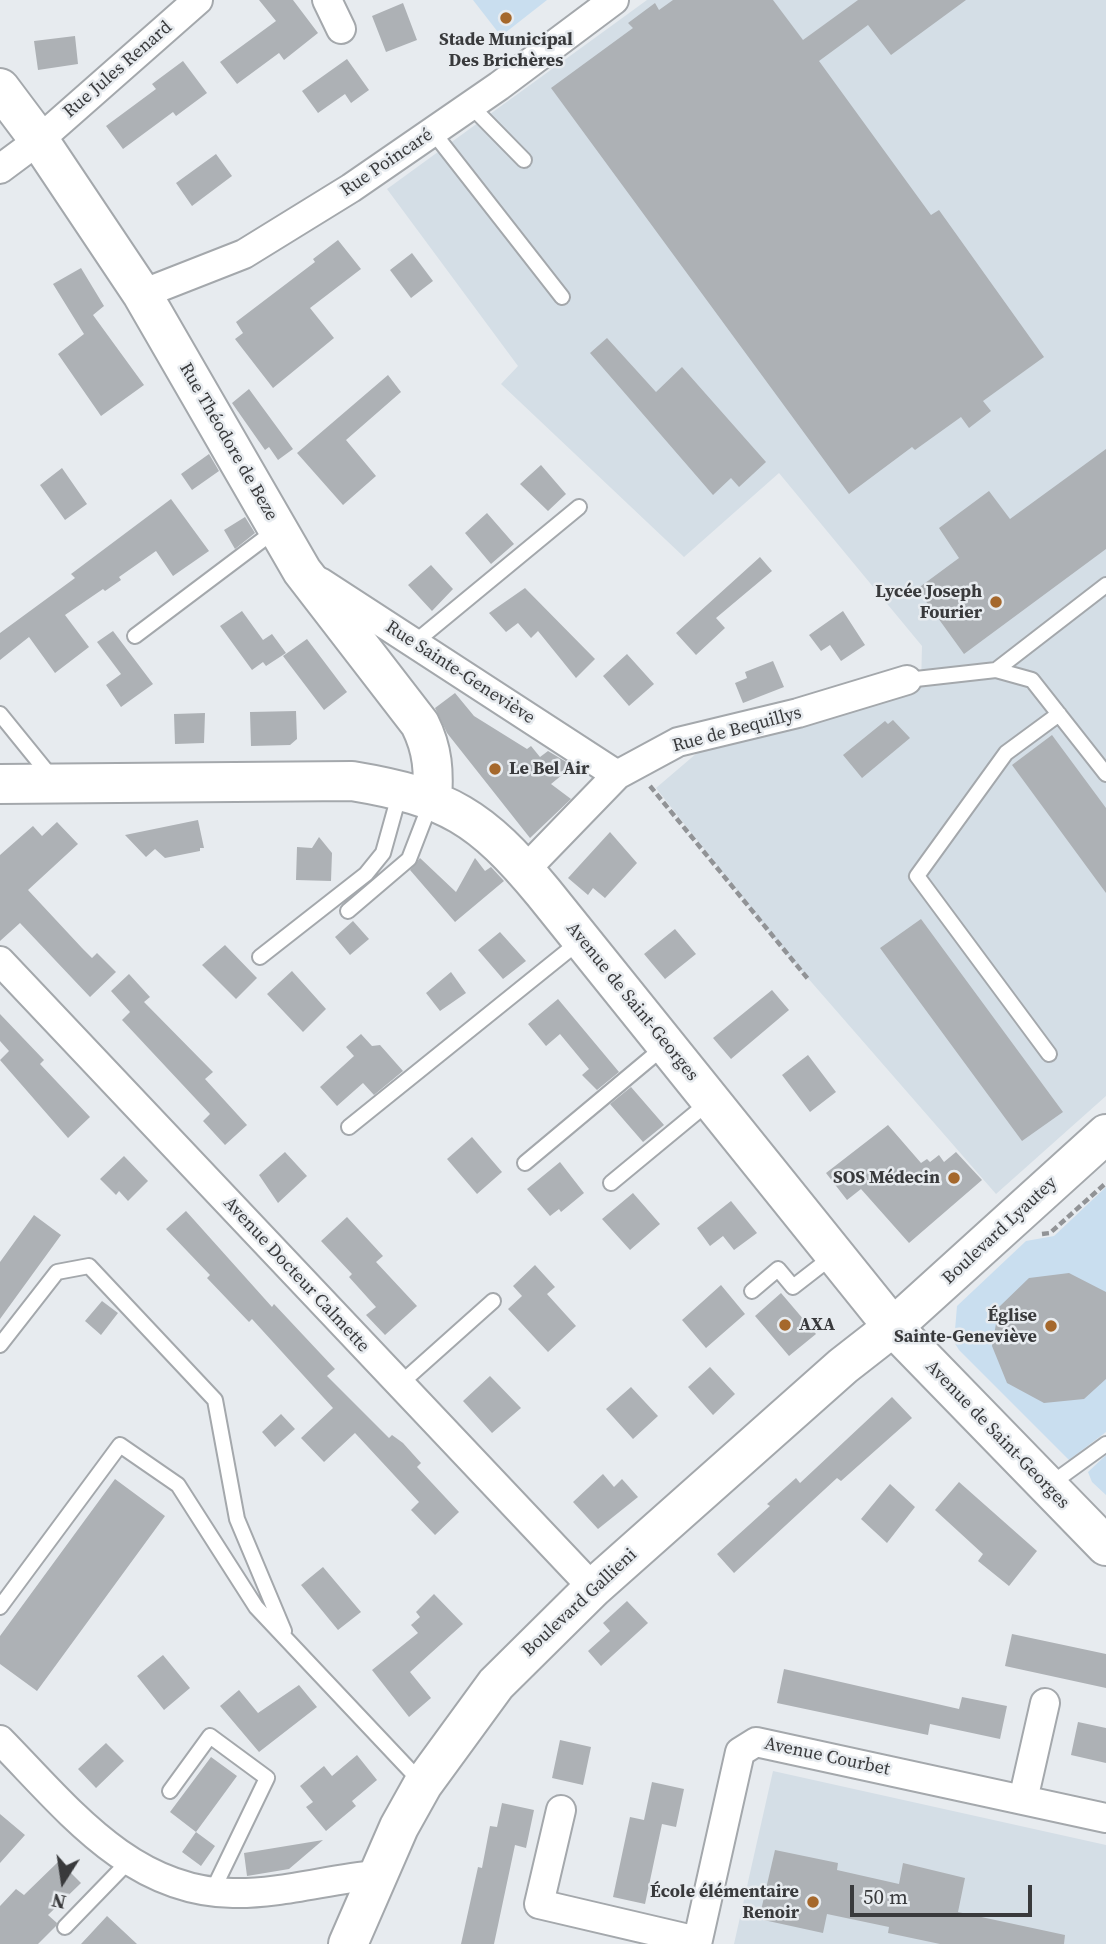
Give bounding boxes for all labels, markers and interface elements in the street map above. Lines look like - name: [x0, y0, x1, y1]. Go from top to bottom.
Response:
- marker: Stade Municipal Des Brichères: [498, 10, 514, 26]
- street label: Rue Jules Renard: [59, 17, 177, 123]
- place label: Stade Municipal Des Brichères: [439, 29, 573, 72]
- street label: Rue Poincaré: [337, 124, 437, 202]
- street label: Rue Théodore de Beze: [174, 359, 282, 525]
- place label: Lycée Joseph Fourier: [875, 581, 982, 624]
- marker: Lycée Joseph Fourier: [988, 594, 1004, 610]
- street label: Rue Sainte-Geneviève: [381, 617, 539, 729]
- street label: Rue de Bequillys: [670, 702, 804, 758]
- place label: Le Bel Air: [509, 758, 589, 780]
- marker: Le Bel Air: [487, 761, 503, 777]
- street label: Avenue de Saint-Georges: [561, 918, 703, 1086]
- place label: SOS Médecin: [833, 1167, 940, 1189]
- marker: SOS Médecin: [946, 1170, 962, 1186]
- street label: Boulevard Lyautey: [938, 1172, 1062, 1290]
- street label: Avenue Docteur Calmette: [218, 1193, 374, 1357]
- place label: Église Sainte-Geneviève: [894, 1305, 1037, 1348]
- place label: AXA: [799, 1314, 835, 1336]
- marker: AXA: [777, 1317, 793, 1333]
- marker: Église Sainte-Geneviève: [1043, 1318, 1059, 1334]
- street label: Avenue de Saint-Georges: [920, 1356, 1074, 1514]
- street label: Boulevard Gallieni: [518, 1544, 642, 1662]
- street label: Avenue Courbet: [762, 1733, 892, 1781]
- north arrow: [28, 1846, 98, 1916]
- scale bar: [854, 1870, 1036, 1914]
- place label: École élémentaire Renoir: [650, 1881, 799, 1924]
- text: 50 m: [863, 1882, 908, 1911]
- text: N: [49, 1887, 68, 1916]
- marker: École élémentaire Renoir: [805, 1894, 821, 1910]

